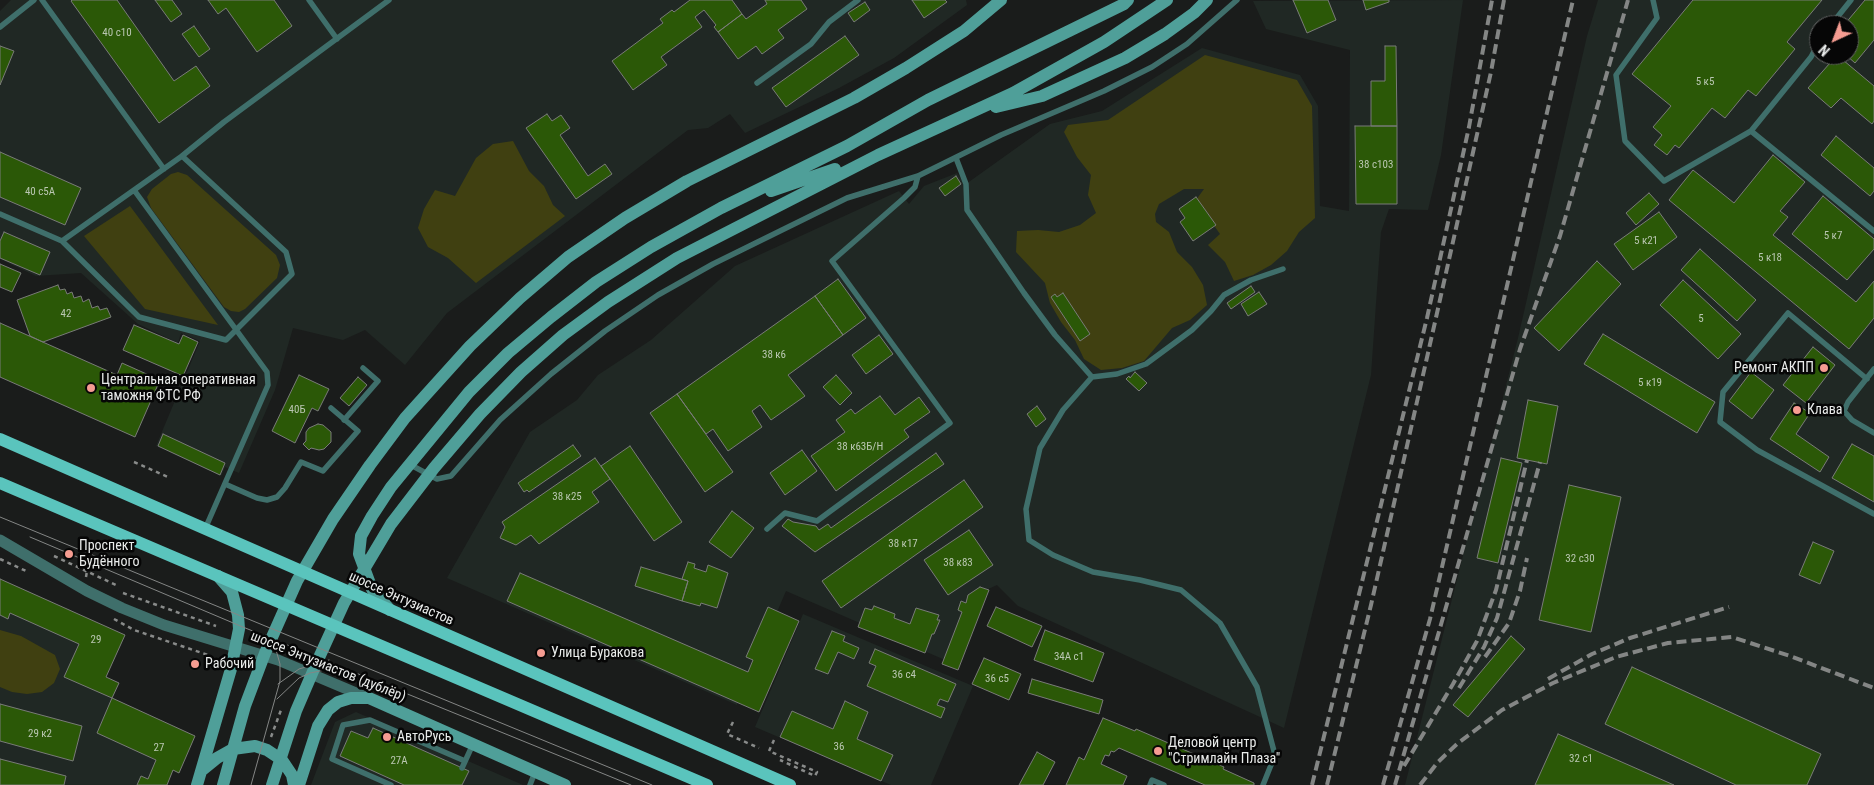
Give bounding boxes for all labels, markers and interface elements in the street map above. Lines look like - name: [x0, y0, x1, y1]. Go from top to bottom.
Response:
- north arrow: [1809, 15, 1859, 65]
- house number: 40 c10: [102, 26, 132, 40]
- text: N: [1816, 41, 1833, 59]
- house number: 5 к5: [1696, 75, 1714, 89]
- house number: 38 с103: [1359, 158, 1393, 172]
- house number: 40 с5А: [25, 185, 55, 199]
- house number: 5 к7: [1824, 229, 1842, 243]
- house number: 5 к21: [1634, 234, 1658, 248]
- house number: 5 к18: [1758, 251, 1782, 265]
- house number: 42: [61, 307, 71, 321]
- house number: 5: [1698, 312, 1704, 326]
- house number: 38 к6: [762, 348, 786, 362]
- place label: Ремонт АКПП: [1734, 360, 1814, 376]
- marker: Ремонт АКПП: [1818, 362, 1830, 374]
- place label: Центральная оперативная таможня ФТС РФ: [101, 372, 256, 404]
- house number: 5 к19: [1638, 376, 1662, 390]
- marker: Центральная оперативная таможня ФТС РФ: [85, 382, 97, 394]
- place label: Клава: [1807, 402, 1842, 418]
- house number: 40Б: [289, 403, 305, 417]
- marker: Клава: [1791, 404, 1803, 416]
- house number: 38 к63Б/Н: [837, 440, 883, 454]
- house number: 38 к25: [552, 490, 582, 504]
- house number: 38 к17: [888, 537, 918, 551]
- place label: Проспект Будённого: [79, 538, 140, 570]
- marker: Проспект Будённого: [63, 548, 75, 560]
- house number: 32 с30: [1565, 552, 1595, 566]
- house number: 38 к83: [943, 556, 973, 570]
- street label: шоссе Энтузиастов: [346, 568, 456, 630]
- street label: шоссе Энтузиастов (дублёр): [248, 628, 408, 706]
- house number: 29: [91, 633, 101, 647]
- place label: Улица Буракова: [551, 645, 644, 661]
- marker: Улица Буракова: [535, 647, 547, 659]
- house number: 34А с1: [1054, 650, 1084, 664]
- place label: Рабочий: [205, 656, 254, 672]
- marker: Рабочий: [189, 658, 201, 670]
- house number: 36 с4: [892, 668, 916, 682]
- house number: 36 с5: [985, 672, 1009, 686]
- house number: 29 к2: [28, 727, 52, 741]
- place label: АвтоРусь: [397, 729, 452, 745]
- marker: АвтоРусь: [381, 731, 393, 743]
- place label: Деловой центр "Стримлайн Плаза": [1168, 735, 1280, 768]
- house number: 36: [834, 740, 844, 754]
- house number: 27: [154, 741, 164, 755]
- marker: Деловой центр "Стримлайн Плаза": [1152, 745, 1164, 757]
- house number: 32 с1: [1569, 752, 1593, 766]
- house number: 27А: [390, 754, 408, 768]

